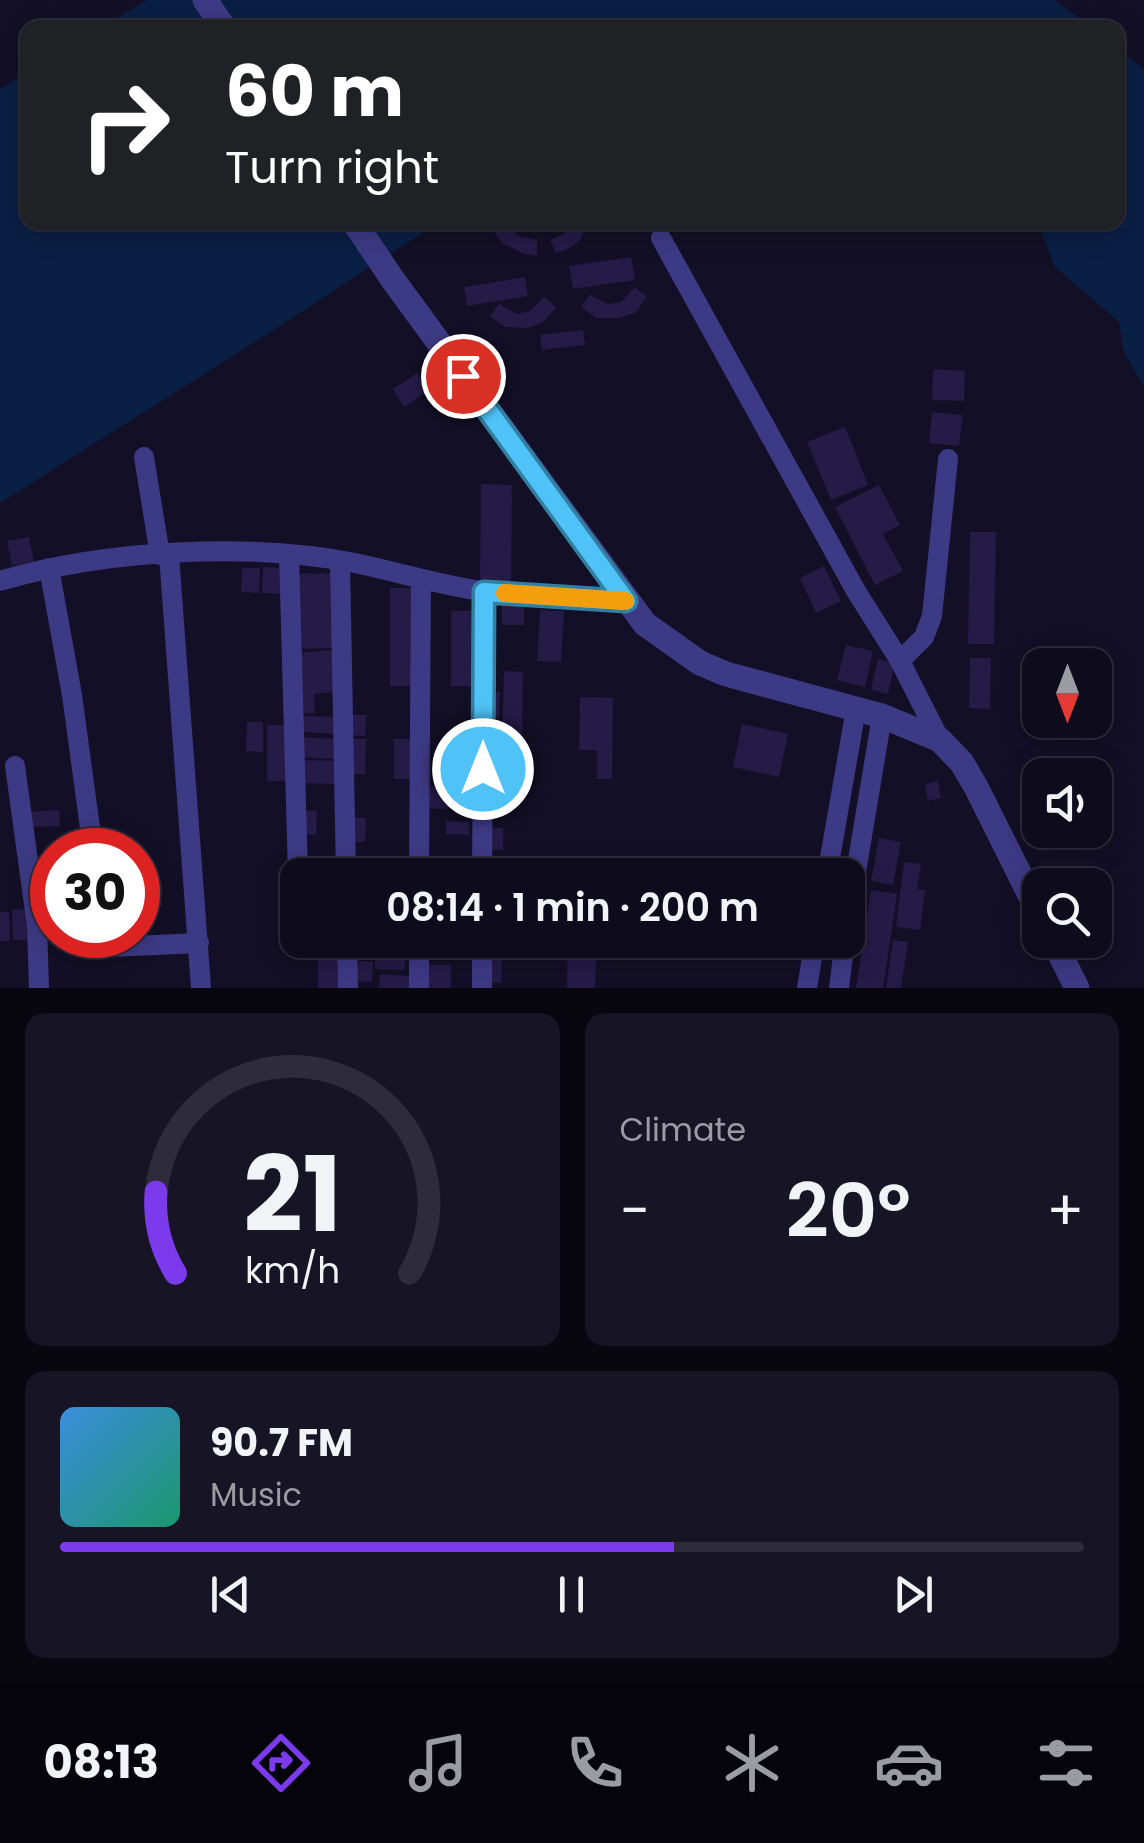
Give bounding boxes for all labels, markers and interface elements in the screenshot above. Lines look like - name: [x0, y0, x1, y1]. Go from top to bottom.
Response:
- text: 60 m: [225, 42, 404, 141]
- icon: right: [60, 60, 190, 190]
- text: Turn right: [225, 136, 439, 199]
- pin: [421, 334, 506, 419]
- icon: arrive: [436, 349, 491, 404]
- north arrow: [1022, 648, 1112, 738]
- map controls: [1022, 648, 1112, 958]
- position arrow: [431, 717, 535, 821]
- button: sound: [1022, 758, 1112, 848]
- speed limit sign: 30: [30, 828, 160, 958]
- button: search: [1022, 868, 1112, 958]
- text: 08:14 · 1 min · 200 m: [386, 881, 759, 934]
- text: Climate: [620, 1107, 746, 1152]
- text: 21: [243, 1122, 342, 1267]
- text: 20°: [786, 1158, 911, 1263]
- text: −: [620, 1172, 650, 1249]
- text: +: [1046, 1172, 1084, 1249]
- text: km/h: [245, 1245, 340, 1296]
- text: 90.7 FM: [210, 1416, 353, 1469]
- text: Music: [210, 1472, 302, 1517]
- icon: previous: [203, 1567, 258, 1622]
- icon: pause: [544, 1567, 599, 1622]
- icon: next: [886, 1567, 941, 1622]
- icon: directions: [246, 1728, 316, 1798]
- icon: music: [403, 1728, 473, 1798]
- icon: phone: [560, 1728, 630, 1798]
- icon: climate: [717, 1728, 787, 1798]
- icon: car: [874, 1728, 944, 1798]
- icon: filters: [1031, 1728, 1101, 1798]
- text: 08:13: [43, 1731, 159, 1794]

